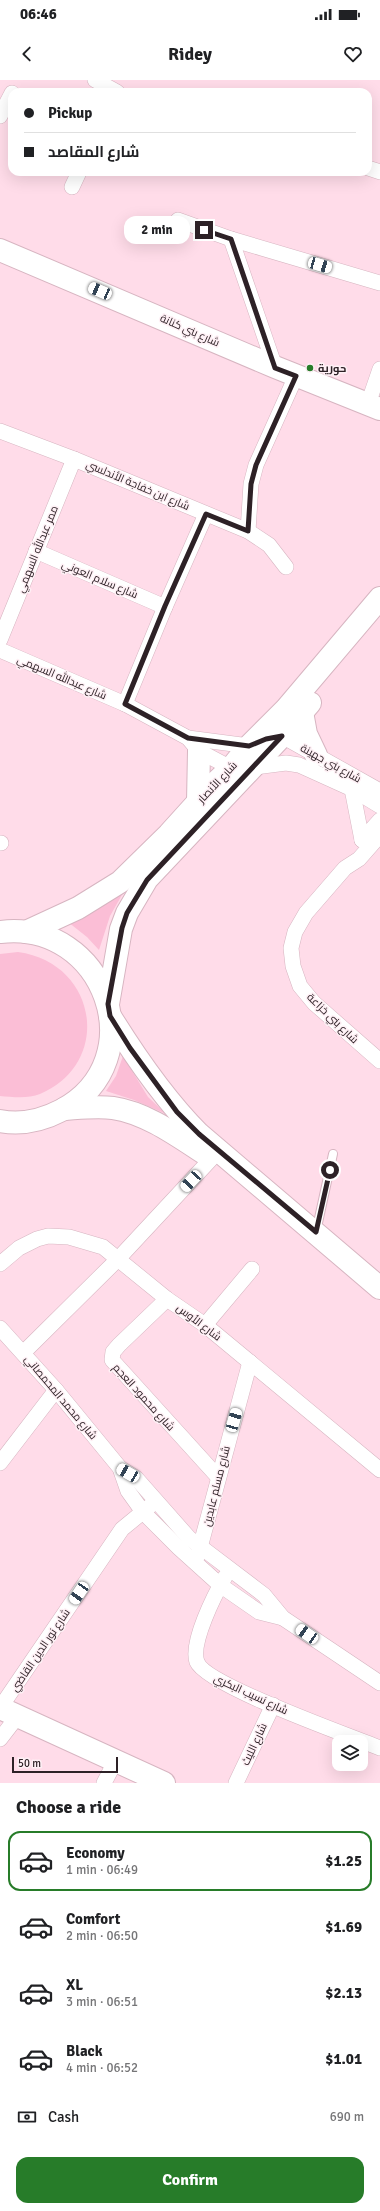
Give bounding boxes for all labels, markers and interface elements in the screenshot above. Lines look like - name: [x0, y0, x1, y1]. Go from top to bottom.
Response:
- text: 06:46: [20, 5, 57, 23]
- icon: back: [16, 43, 38, 65]
- text: Ridey: [168, 43, 212, 65]
- icon: heart: [342, 43, 364, 65]
- text: Pickup: [48, 104, 92, 122]
- text: شارع المقاصد: [48, 143, 139, 161]
- callout: 2 min: [124, 216, 190, 244]
- route end: [195, 221, 213, 239]
- text: 2 min: [141, 222, 173, 238]
- car: [307, 256, 333, 274]
- car: [87, 281, 113, 301]
- street label: شارع بني كنانة: [157, 312, 222, 351]
- place label: حورية: [318, 362, 346, 376]
- marker: حورية: [305, 363, 315, 373]
- street label: شارع ابن خفاجة الأندلسي: [84, 458, 191, 514]
- street label: ممر عبدالله السهمي: [12, 503, 63, 595]
- street label: شارع سلام العوني: [59, 558, 140, 603]
- street label: شارع عبدالله السهمي: [14, 651, 109, 704]
- street label: شارع بني جهينة: [297, 741, 363, 787]
- street label: شارع الأنصار: [194, 759, 241, 807]
- street label: شارع بني خزاعة: [303, 991, 361, 1048]
- route start: [321, 1161, 339, 1179]
- car: [178, 1168, 204, 1194]
- street label: شارع الأوس: [173, 1301, 224, 1344]
- street label: شارع محمد المحمصاني: [20, 1353, 100, 1443]
- street label: شارع محمود العجم: [109, 1361, 177, 1434]
- car: [225, 1407, 243, 1433]
- street label: شارع مسلم عابدين: [200, 1445, 234, 1528]
- car: [115, 1462, 141, 1484]
- car: [67, 1580, 91, 1606]
- street label: شارع نور الدين القاضي: [8, 1606, 74, 1695]
- car: [294, 1622, 320, 1646]
- street label: شارع نسيب البكري: [211, 1672, 290, 1719]
- street label: شارع الليث: [239, 1721, 271, 1768]
- map controls: [332, 1735, 368, 1771]
- button: layers: [332, 1735, 368, 1771]
- scale bar: [12, 1755, 118, 1774]
- text: 50 m: [18, 1757, 41, 1770]
- text: Choose a ride: [16, 1796, 121, 1818]
- icon: car: [18, 1843, 54, 1879]
- text: Economy: [66, 1844, 125, 1862]
- text: $1.25: [325, 1852, 362, 1870]
- text: 1 min · 06:49: [66, 1862, 138, 1878]
- icon: car: [18, 1909, 54, 1945]
- text: Comfort: [66, 1910, 120, 1928]
- text: $1.69: [325, 1918, 362, 1936]
- text: 2 min · 06:50: [66, 1928, 138, 1944]
- icon: car: [18, 1975, 54, 2011]
- text: XL: [66, 1976, 83, 1994]
- text: $2.13: [325, 1984, 362, 2002]
- text: 3 min · 06:51: [66, 1994, 138, 2010]
- icon: car: [18, 2041, 54, 2077]
- text: Black: [66, 2042, 103, 2060]
- text: $1.01: [325, 2050, 362, 2068]
- text: 4 min · 06:52: [66, 2060, 138, 2076]
- icon: cash: [16, 2106, 38, 2128]
- text: Cash: [48, 2108, 79, 2126]
- text: 690 m: [330, 2109, 364, 2125]
- button: Confirm: [16, 2157, 364, 2203]

